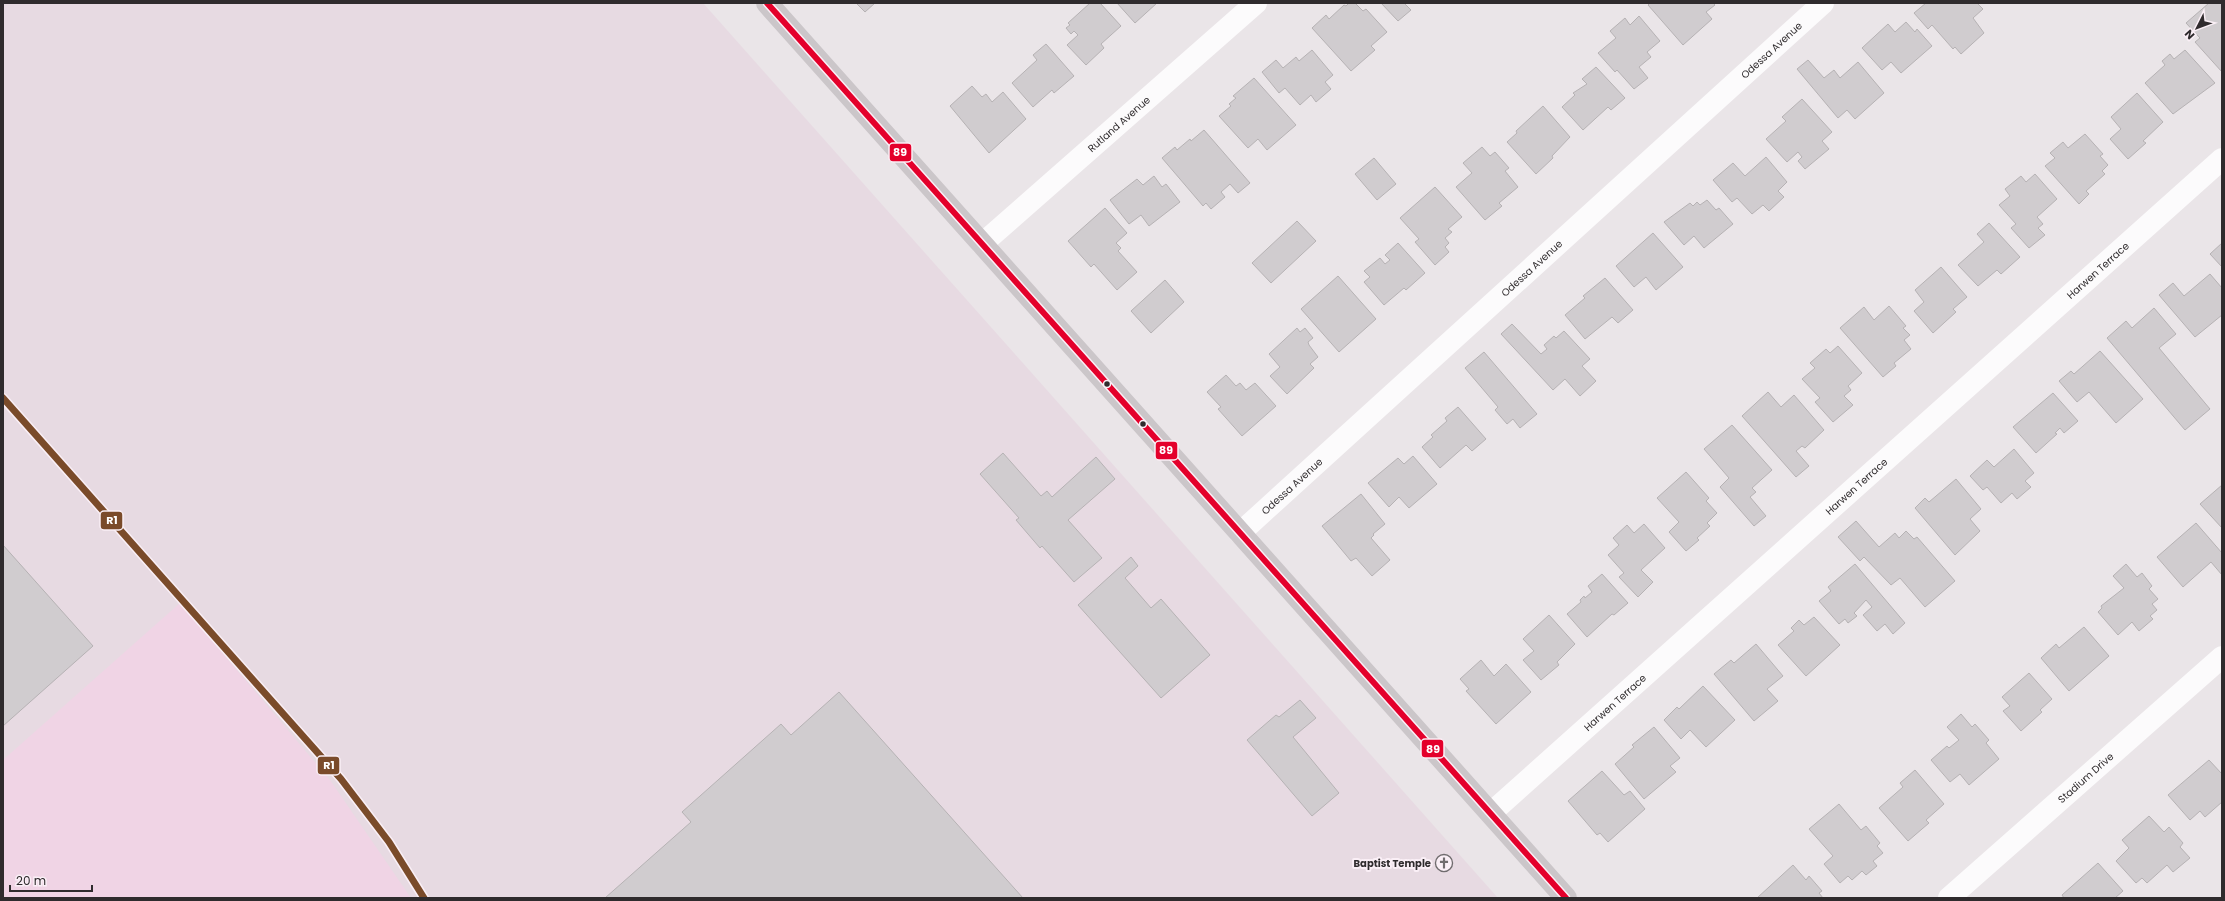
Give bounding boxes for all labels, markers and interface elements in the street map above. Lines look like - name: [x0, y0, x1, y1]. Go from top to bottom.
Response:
- north arrow: [2177, 8, 2217, 48]
- street label: Odessa Avenue: [1738, 18, 1806, 82]
- text: N: [2181, 26, 2198, 43]
- street label: Rutland Avenue: [1084, 93, 1154, 156]
- line badge: 89: [889, 143, 912, 162]
- text: 89: [893, 144, 907, 160]
- street label: Odessa Avenue: [1498, 236, 1566, 300]
- street label: Harwen Terrace: [2064, 239, 2132, 303]
- unlabelled marker: [1102, 379, 1112, 389]
- unlabelled marker: [1138, 419, 1148, 429]
- line badge: 89: [1155, 441, 1178, 460]
- text: 89: [1159, 442, 1173, 458]
- street label: Odessa Avenue: [1258, 454, 1326, 518]
- street label: Harwen Terrace: [1822, 455, 1891, 519]
- line badge: R1: [100, 511, 123, 530]
- text: R1: [106, 512, 118, 528]
- street label: Harwen Terrace: [1581, 671, 1650, 735]
- line badge: 89: [1421, 739, 1444, 758]
- text: 89: [1426, 741, 1440, 757]
- street label: Stadium Drive: [2055, 749, 2117, 807]
- line badge: R1: [317, 756, 340, 775]
- text: R1: [323, 757, 335, 773]
- church icon: Baptist Temple: [1434, 853, 1454, 873]
- place label: Baptist Temple: [1354, 856, 1431, 871]
- scale bar: [10, 867, 92, 893]
- text: 20 m: [16, 872, 46, 889]

